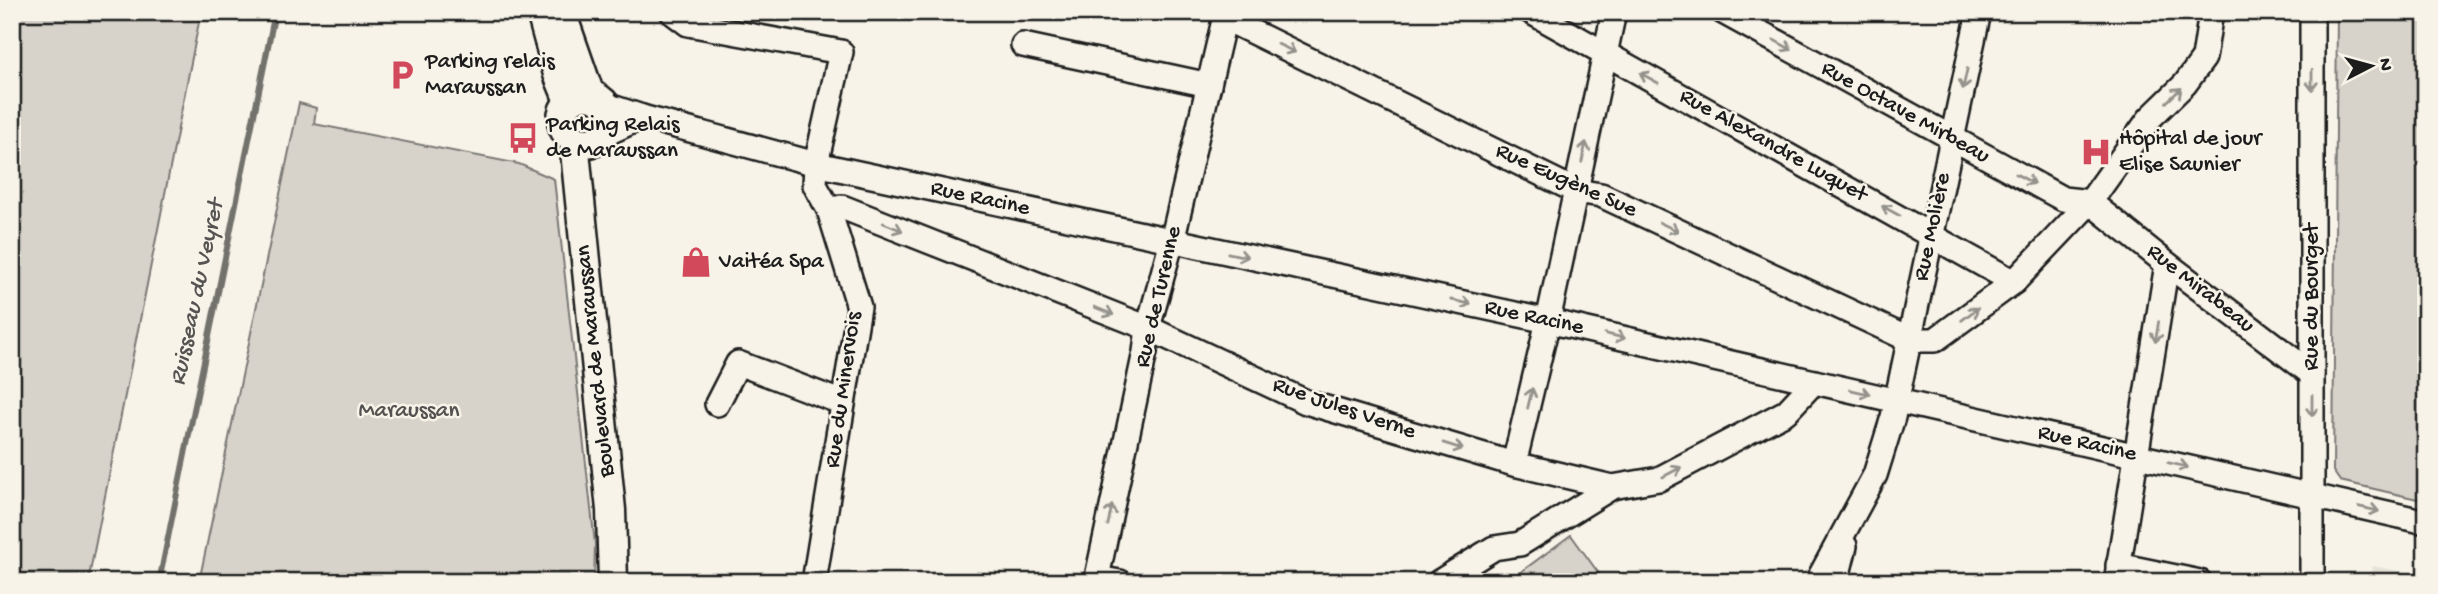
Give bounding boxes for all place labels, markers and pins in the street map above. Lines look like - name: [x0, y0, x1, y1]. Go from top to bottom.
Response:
- place label: Parking relais Maraussan: [424, 49, 555, 102]
- parking icon: Parking relais Maraussan: [385, 58, 419, 92]
- place label: Parking Relais de Maraussan: [545, 112, 680, 165]
- bus stop icon: Parking Relais de Maraussan: [506, 121, 540, 155]
- place label: Hôpital de jour Elise Saunier: [2119, 126, 2263, 179]
- hospital icon: Hôpital de jour Elise Saunier: [2079, 135, 2113, 169]
- shop icon: Vaitéa Spa: [679, 245, 713, 279]
- place label: Vaitéa Spa: [718, 249, 825, 276]

